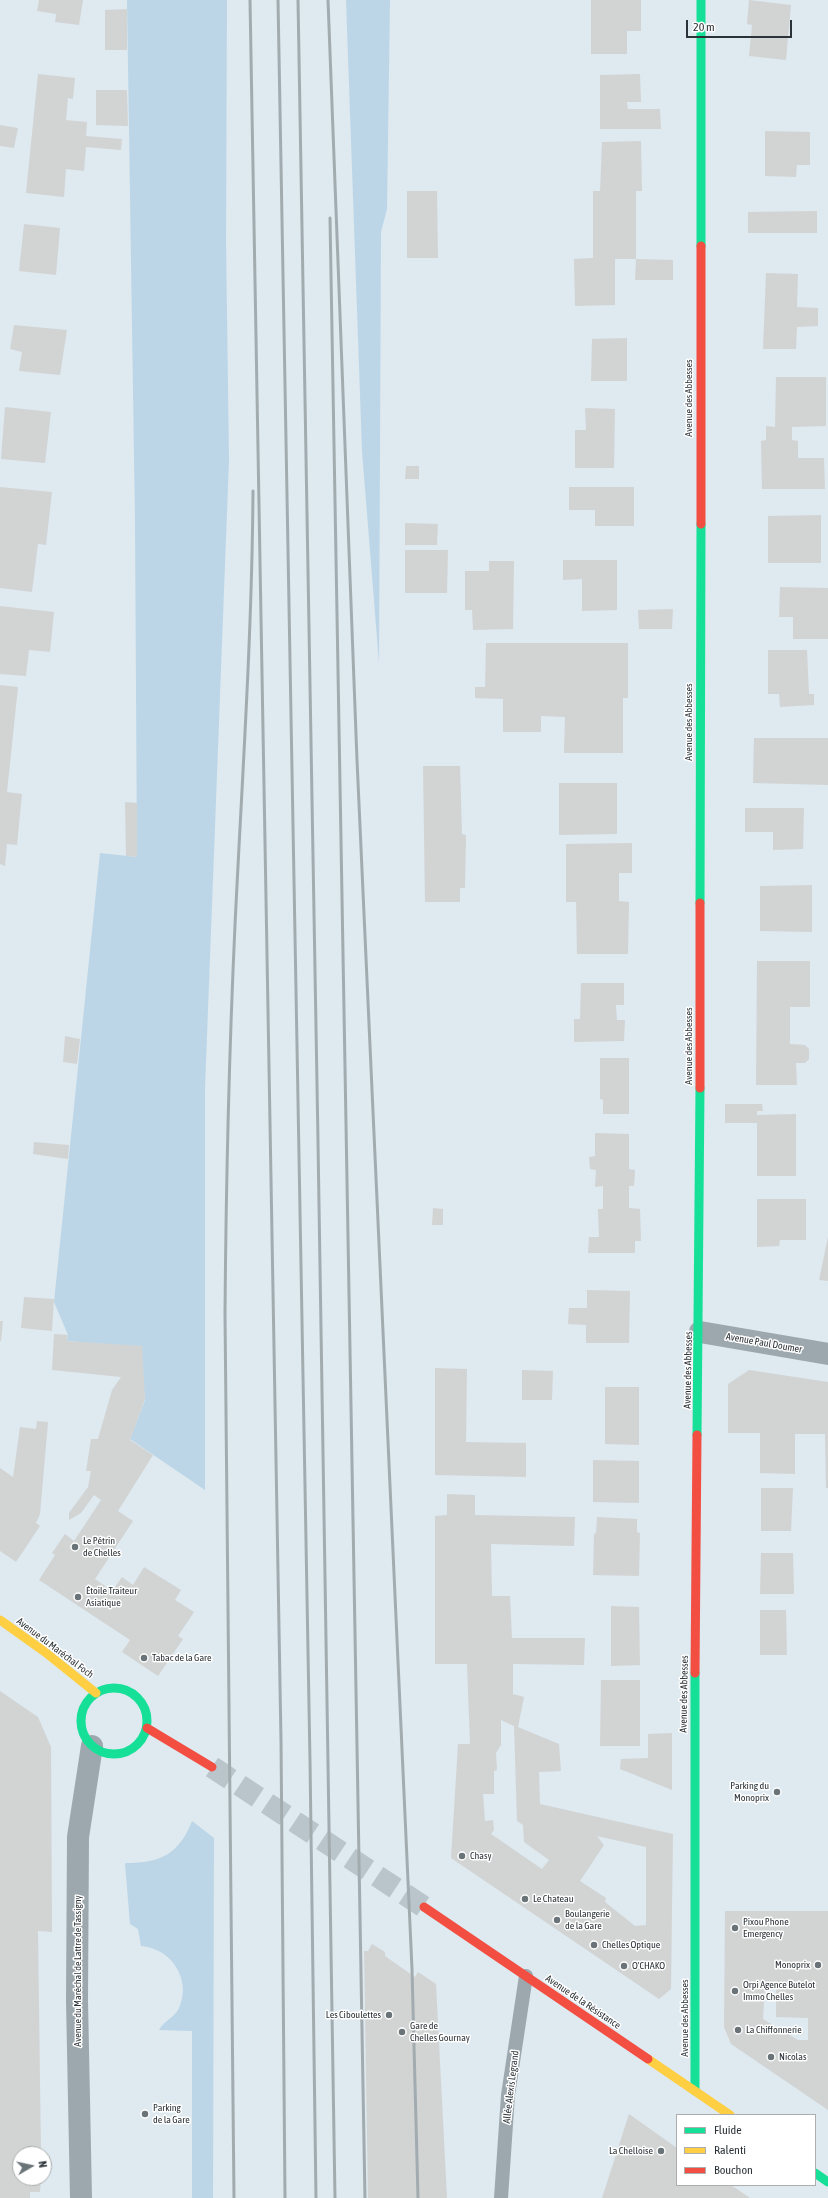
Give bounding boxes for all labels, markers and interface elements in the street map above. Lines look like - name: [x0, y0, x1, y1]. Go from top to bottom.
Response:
- scale bar: [688, 12, 794, 38]
- text: 20 m: [693, 20, 715, 34]
- street label: Avenue des Abbesses: [683, 359, 695, 437]
- street label: Avenue des Abbesses: [683, 683, 695, 761]
- street label: Avenue des Abbesses: [683, 1007, 695, 1085]
- street label: Avenue Paul Doumer: [725, 1330, 803, 1356]
- street label: Avenue des Abbesses: [681, 1331, 695, 1409]
- place label: Le Pétrin de Chelles: [83, 1535, 121, 1558]
- marker: Le Pétrin de Chelles: [70, 1542, 80, 1552]
- place label: Étoile Traiteur Asiatique: [86, 1585, 137, 1608]
- marker: Étoile Traiteur Asiatique: [73, 1592, 83, 1602]
- street label: Avenue du Maréchal Foch: [14, 1615, 96, 1681]
- place label: Tabac de la Gare: [152, 1652, 212, 1664]
- marker: Tabac de la Gare: [139, 1653, 149, 1663]
- street label: Avenue des Abbesses: [677, 1655, 691, 1733]
- place label: Parking du Monoprix: [730, 1780, 769, 1804]
- marker: Parking du Monoprix: [772, 1787, 782, 1797]
- place label: Chasy: [470, 1850, 492, 1862]
- marker: Chasy: [457, 1851, 467, 1861]
- place label: Le Chateau: [533, 1893, 574, 1905]
- marker: Le Chateau: [520, 1894, 530, 1904]
- street label: Avenue du Maréchal de Lattre de Tassigny: [72, 1895, 84, 2047]
- place label: Boulangerie de la Gare: [565, 1908, 610, 1932]
- marker: Boulangerie de la Gare: [552, 1915, 562, 1925]
- place label: Pixou Phone Emergency: [743, 1916, 789, 1940]
- marker: Pixou Phone Emergency: [730, 1923, 740, 1933]
- place label: Chelles Optique: [602, 1939, 660, 1951]
- marker: Chelles Optique: [589, 1940, 599, 1950]
- place label: Monoprix: [775, 1959, 810, 1971]
- place label: O'CHAKO: [632, 1960, 665, 1972]
- marker: Monoprix: [813, 1960, 823, 1970]
- marker: O'CHAKO: [619, 1961, 629, 1971]
- street label: Avenue de la Résistance: [543, 1972, 623, 2032]
- street label: Avenue des Abbesses: [679, 1979, 691, 2057]
- place label: Orpi Agence Butelot Immo Chelles: [743, 1979, 815, 2002]
- marker: Orpi Agence Butelot Immo Chelles: [730, 1986, 740, 1996]
- place label: Les Ciboulettes: [326, 2009, 381, 2021]
- marker: Les Ciboulettes: [384, 2010, 394, 2020]
- place label: Gare de Chelles Gournay: [410, 2020, 470, 2044]
- place label: La Chiffonnerie: [746, 2024, 802, 2036]
- marker: La Chiffonnerie: [733, 2025, 743, 2035]
- marker: Gare de Chelles Gournay: [397, 2027, 407, 2037]
- street label: Allée Alexis Legrand: [501, 2050, 521, 2124]
- place label: Nicolas: [779, 2051, 806, 2063]
- marker: Nicolas: [766, 2052, 776, 2062]
- place label: Parking de la Gare: [153, 2102, 190, 2126]
- marker: Parking de la Gare: [140, 2109, 150, 2119]
- legend: [676, 2114, 816, 2186]
- text: Fluide: [714, 2123, 742, 2137]
- text: Ralenti: [714, 2143, 746, 2157]
- place label: La Chelloise: [609, 2145, 653, 2157]
- north arrow: [12, 2146, 52, 2186]
- marker: La Chelloise: [656, 2146, 666, 2156]
- text: N: [36, 2160, 49, 2168]
- text: Bouchon: [714, 2163, 753, 2177]

